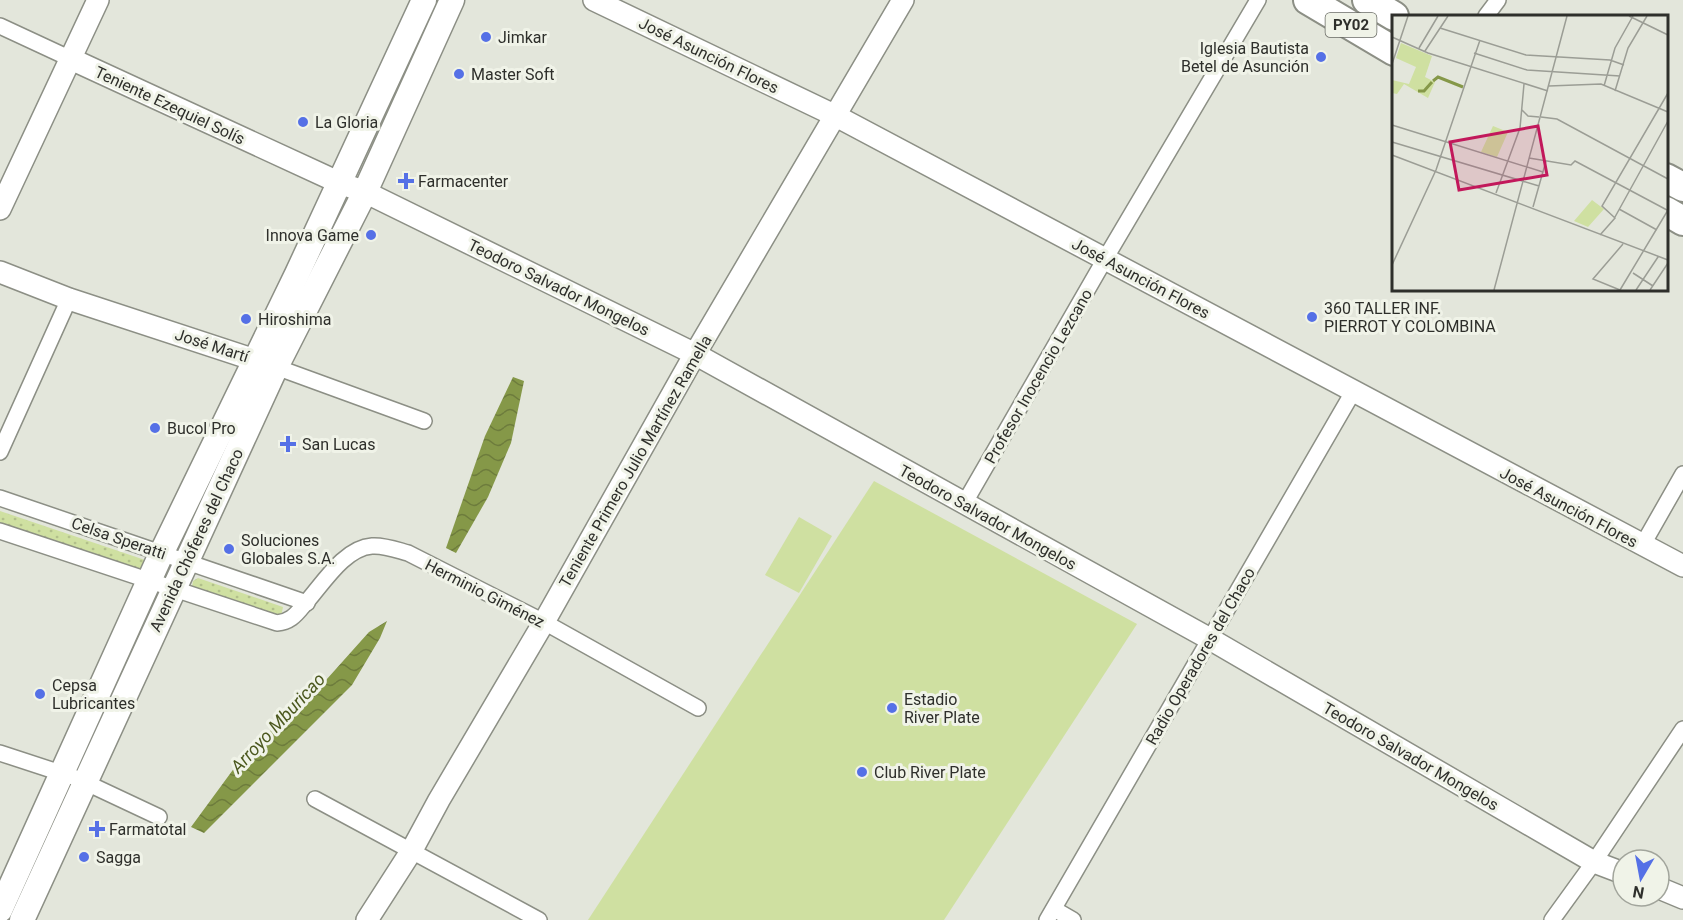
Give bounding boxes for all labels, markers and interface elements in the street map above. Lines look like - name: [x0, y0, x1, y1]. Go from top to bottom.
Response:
- street label: José Asunción Flores: [636, 13, 782, 98]
- road number: PY02: [1326, 13, 1376, 37]
- inset map: [1392, 15, 1668, 291]
- place label: Jimkar: [498, 28, 548, 47]
- marker: Jimkar: [479, 30, 493, 44]
- place label: Iglesia Bautista Betel de Asunción: [1181, 39, 1309, 76]
- marker: Iglesia Bautista Betel de Asunción: [1314, 50, 1328, 64]
- street label: Teniente Ezequiel Solís: [92, 62, 248, 149]
- place label: Master Soft: [471, 65, 554, 84]
- marker: Master Soft: [452, 67, 466, 81]
- place label: La Gloria: [315, 113, 378, 132]
- marker: La Gloria: [296, 115, 310, 129]
- place label: Farmacenter: [418, 172, 509, 191]
- marker: Farmacenter: [399, 174, 413, 188]
- place label: Innova Game: [266, 226, 359, 245]
- marker: Innova Game: [364, 228, 378, 242]
- street label: José Asunción Flores: [1069, 234, 1213, 323]
- street label: Teodoro Salvador Mongelos: [465, 235, 653, 340]
- street label: Profesor Inocencio Lezcano: [981, 286, 1096, 467]
- place label: 360 TALLER INF. PIERROT Y COLOMBINA: [1324, 299, 1496, 336]
- place label: Hiroshima: [258, 310, 331, 329]
- marker: 360 TALLER INF. PIERROT Y COLOMBINA: [1305, 310, 1319, 324]
- marker: Hiroshima: [239, 312, 253, 326]
- street label: José Martí: [173, 325, 252, 367]
- street label: Teniente Primero Julio Martínez Ramella: [555, 332, 716, 591]
- place label: Bucol Pro: [167, 419, 236, 438]
- marker: Bucol Pro: [148, 421, 162, 435]
- marker: San Lucas: [279, 435, 297, 453]
- place label: San Lucas: [302, 435, 375, 454]
- street label: Avenida Chóferes del Chaco: [146, 446, 247, 635]
- street label: Teodoro Salvador Mongelos: [896, 461, 1080, 574]
- street label: José Asunción Flores: [1497, 463, 1641, 552]
- street label: Celsa Speratti: [69, 513, 169, 564]
- place label: Soluciones Globales S.A.: [241, 531, 336, 568]
- marker: Soluciones Globales S.A.: [222, 542, 236, 556]
- street label: Herminio Giménez: [422, 555, 548, 632]
- street label: Radio Operadores del Chaco: [1142, 564, 1259, 748]
- water label: Arroyo Mburicao: [225, 668, 329, 778]
- place label: Cepsa Lubricantes: [52, 676, 135, 713]
- marker: Cepsa Lubricantes: [33, 687, 47, 701]
- place label: Estadio River Plate: [904, 690, 980, 727]
- street label: Teodoro Salvador Mongelos: [1320, 698, 1502, 815]
- marker: Estadio River Plate: [885, 701, 899, 715]
- place label: Club River Plate: [874, 763, 986, 782]
- marker: Club River Plate: [855, 765, 869, 779]
- place label: Farmatotal: [109, 820, 186, 839]
- marker: Farmatotal: [90, 822, 104, 836]
- place label: Sagga: [96, 848, 141, 867]
- north arrow: [1611, 848, 1671, 908]
- marker: Sagga: [77, 850, 91, 864]
- text: N: [1631, 882, 1646, 903]

